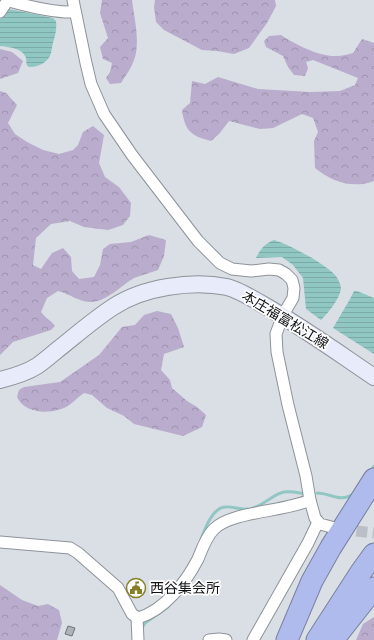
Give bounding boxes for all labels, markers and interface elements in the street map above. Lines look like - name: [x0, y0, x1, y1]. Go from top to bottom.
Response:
- street label: 本庄福富松江線: [239, 287, 331, 353]
- public building icon: 西谷集会所: [125, 577, 147, 599]
- place label: 西谷集会所: [150, 580, 220, 597]

